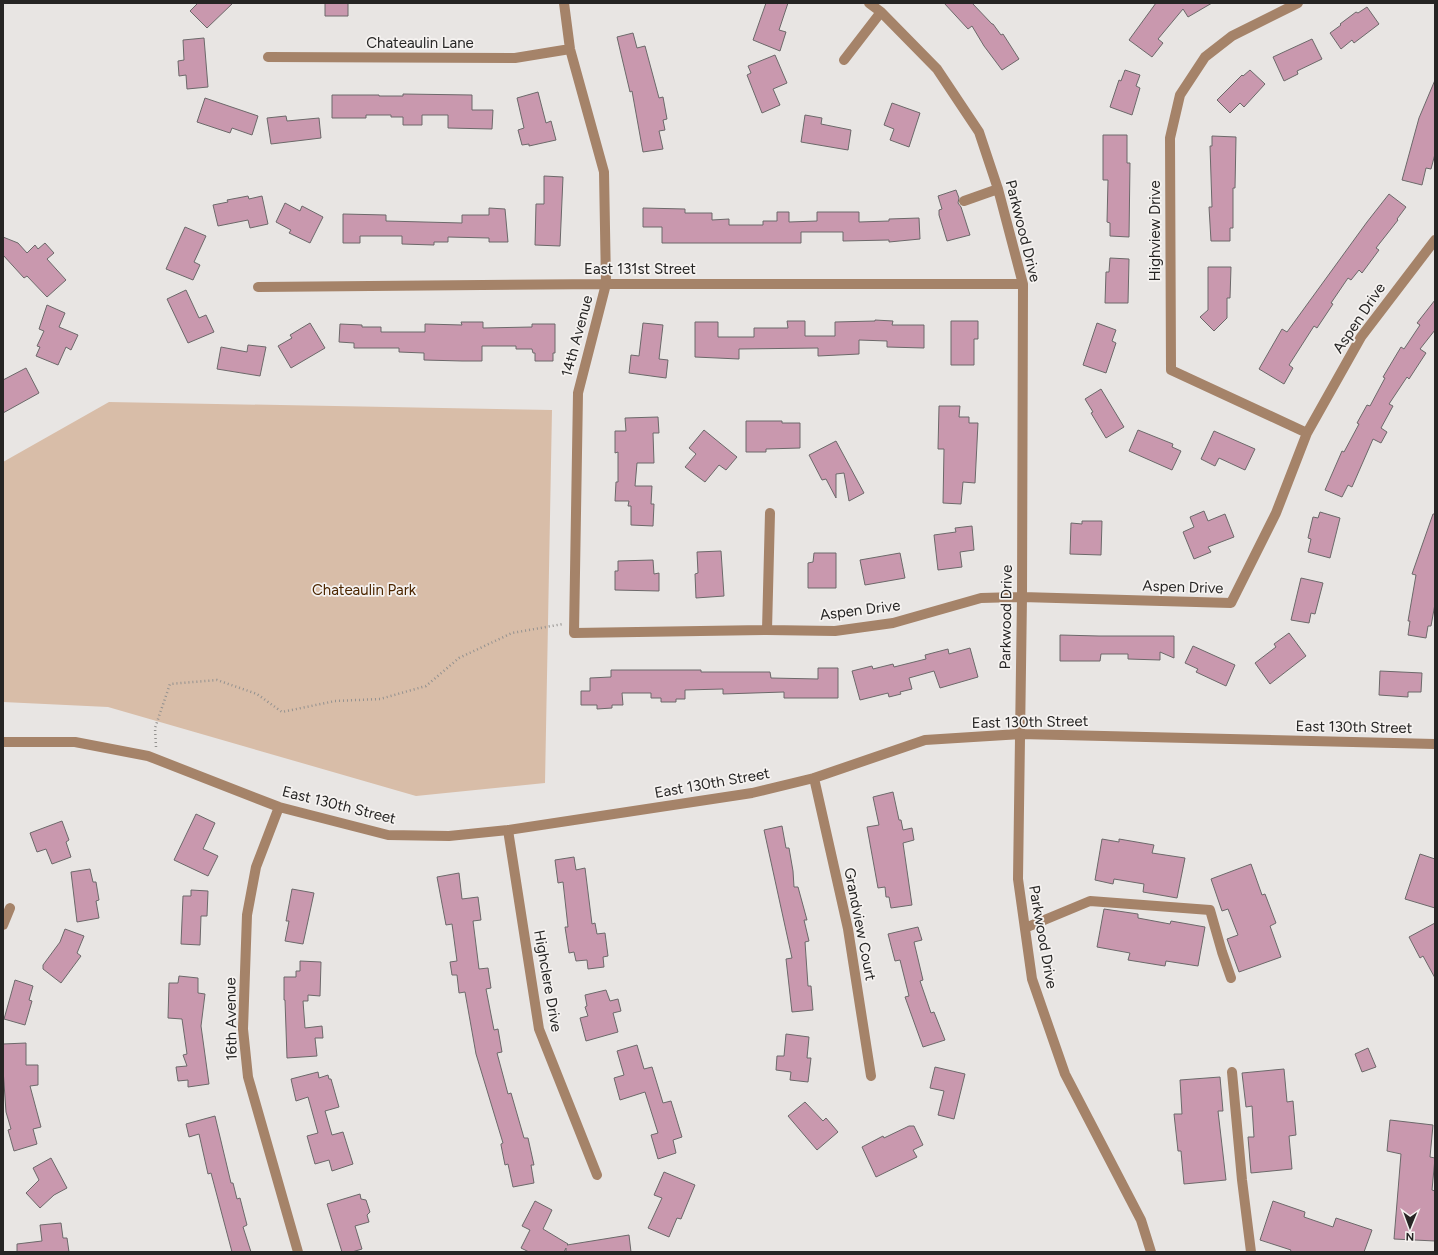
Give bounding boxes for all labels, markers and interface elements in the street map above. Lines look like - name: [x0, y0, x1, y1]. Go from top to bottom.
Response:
- street label: Chateaulin Lane: [366, 34, 474, 52]
- street label: Parkwood Drive: [1002, 178, 1044, 284]
- street label: Highview Drive: [1146, 180, 1164, 282]
- street label: East 131st Street: [584, 260, 696, 278]
- street label: Aspen Drive: [1329, 279, 1389, 357]
- street label: 14th Avenue: [557, 293, 597, 379]
- street label: Parkwood Drive: [996, 564, 1016, 670]
- street label: Aspen Drive: [1142, 577, 1224, 597]
- park label: Chateaulin Park: [312, 581, 417, 599]
- street label: Aspen Drive: [819, 596, 901, 624]
- street label: East 130th Street: [972, 712, 1089, 732]
- street label: East 130th Street: [1296, 717, 1413, 737]
- street label: East 130th Street: [653, 764, 771, 802]
- street label: East 130th Street: [280, 782, 398, 828]
- street label: Grandview Court: [840, 866, 880, 982]
- street label: Parkwood Drive: [1025, 884, 1061, 990]
- street label: Highclere Drive: [530, 929, 566, 1033]
- street label: 16th Avenue: [221, 977, 241, 1061]
- north arrow: [1390, 1207, 1430, 1247]
- text: N: [1405, 1230, 1414, 1243]

